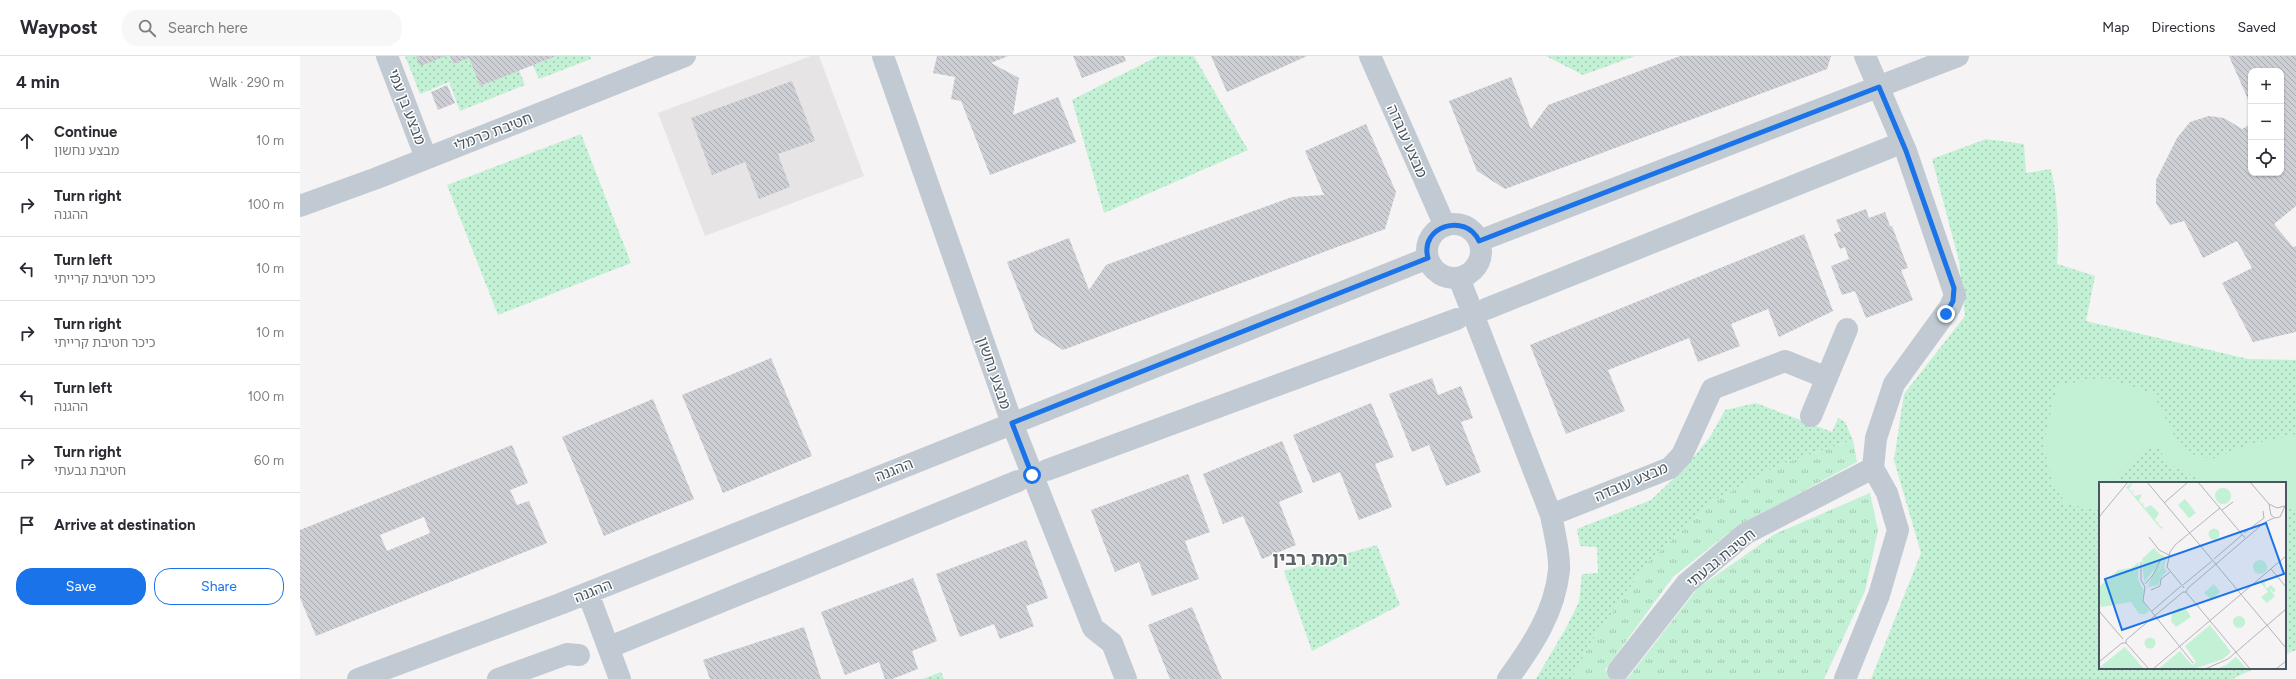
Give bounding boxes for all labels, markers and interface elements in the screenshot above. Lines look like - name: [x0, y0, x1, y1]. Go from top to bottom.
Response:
- search box: [122, 10, 402, 46]
- text: Waypost: [20, 16, 98, 39]
- icon: search: [136, 17, 158, 39]
- text: Search here: [168, 19, 248, 37]
- text: Map: [2102, 19, 2130, 36]
- text: Directions: [2152, 19, 2215, 36]
- text: Saved: [2237, 19, 2276, 36]
- street label: מבצע בן עמי: [384, 66, 430, 148]
- map controls: [2248, 68, 2284, 176]
- button: +: [2248, 68, 2284, 104]
- text: 4 min: [16, 72, 60, 92]
- text: Walk · 290 m: [209, 75, 284, 90]
- street label: מבצע עובדה: [1383, 102, 1431, 181]
- button: −: [2248, 104, 2284, 140]
- street label: חטיבת כרמלי: [451, 109, 535, 155]
- text: Continue: [54, 123, 117, 141]
- icon: ahead: [16, 130, 38, 152]
- text: 10 m: [256, 133, 284, 148]
- button: locate: [2248, 140, 2284, 176]
- text: מבצע נחשון: [54, 143, 119, 158]
- text: Turn right: [54, 187, 122, 205]
- icon: right: [16, 194, 38, 216]
- text: 100 m: [248, 197, 284, 212]
- text: ההגנה: [54, 207, 88, 222]
- text: Turn left: [54, 251, 112, 269]
- icon: left: [16, 258, 38, 280]
- text: 10 m: [256, 261, 284, 276]
- text: כיכר חטיבת קרייתי: [54, 271, 155, 286]
- route end: [1937, 305, 1955, 323]
- text: Turn right: [54, 315, 122, 333]
- icon: right: [16, 322, 38, 344]
- text: 10 m: [256, 325, 284, 340]
- street label: מבצע נחשון: [973, 334, 1015, 412]
- text: כיכר חטיבת קרייתי: [54, 335, 155, 350]
- text: Turn left: [54, 379, 112, 397]
- icon: left: [16, 386, 38, 408]
- text: 100 m: [248, 389, 284, 404]
- text: ההגנה: [54, 399, 88, 414]
- text: Turn right: [54, 443, 122, 461]
- icon: right: [16, 450, 38, 472]
- text: 60 m: [254, 453, 284, 468]
- street label: ההגנה: [872, 454, 916, 486]
- street label: מבצע עובדה: [1591, 458, 1671, 506]
- text: חטיבת גבעתי: [54, 463, 126, 478]
- route start: [1023, 466, 1041, 484]
- inset map: [2099, 482, 2286, 669]
- icon: arrive: [16, 514, 38, 536]
- text: Arrive at destination: [54, 516, 195, 534]
- street label: חטיבת גבעתי: [1683, 525, 1759, 591]
- district label: רמת רבין: [1272, 547, 1348, 570]
- button: Save: [16, 568, 146, 605]
- button: Share: [154, 568, 284, 605]
- street label: ההגנה: [571, 575, 615, 607]

